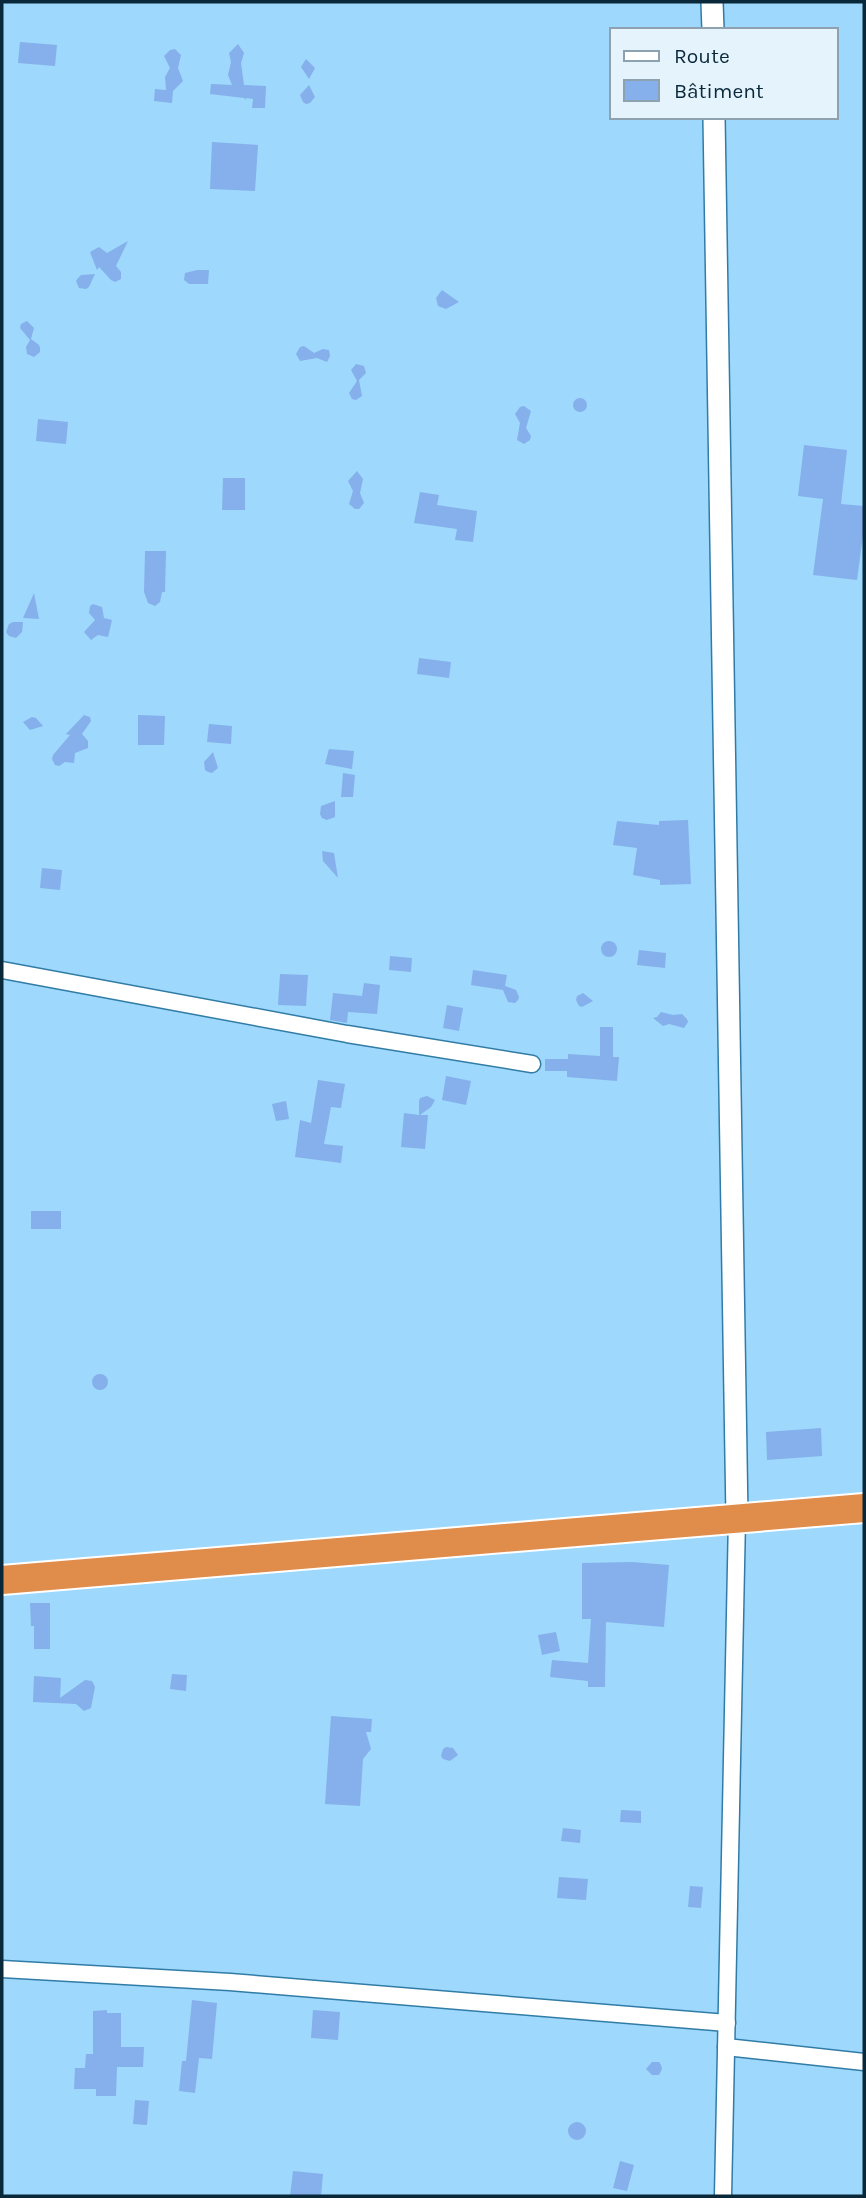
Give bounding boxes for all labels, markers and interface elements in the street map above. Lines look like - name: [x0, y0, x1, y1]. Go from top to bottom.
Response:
- legend: [610, 28, 838, 119]
- text: Route: [674, 44, 730, 68]
- text: Bâtiment: [674, 79, 764, 103]

